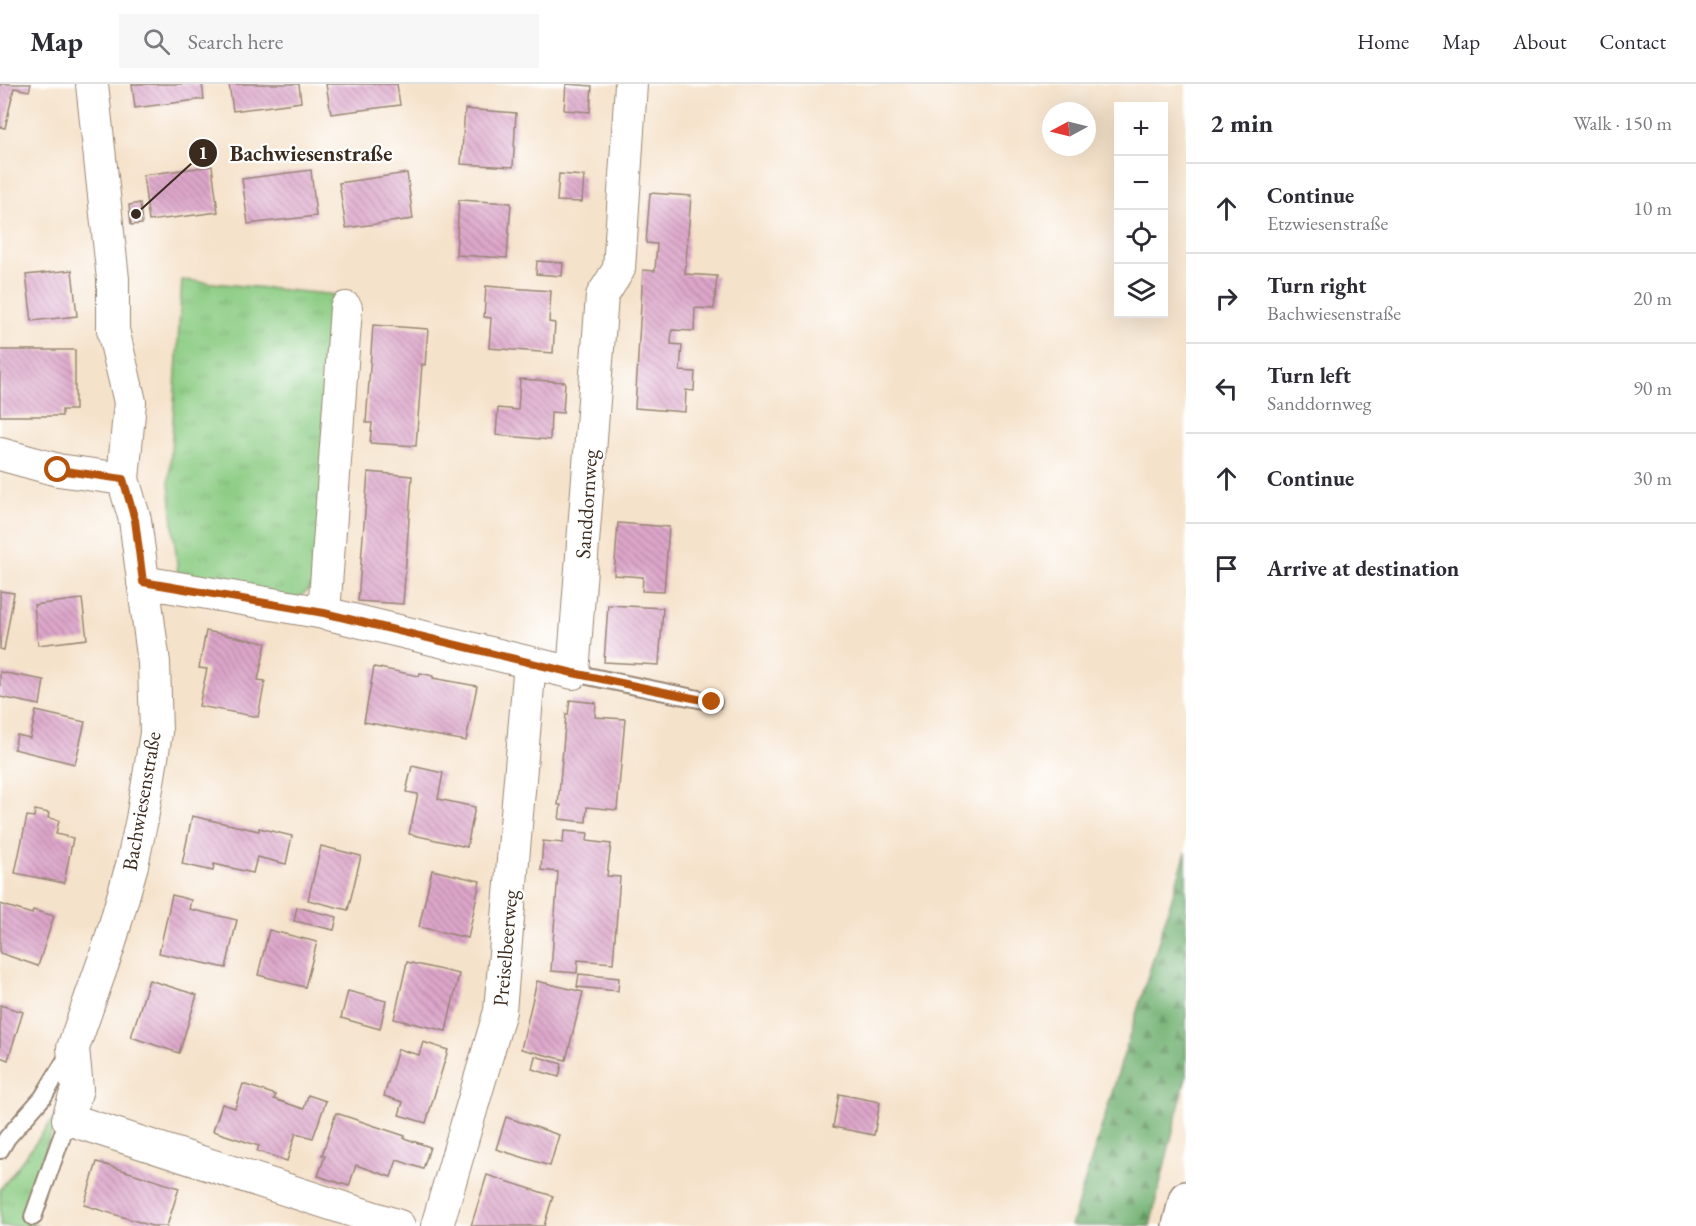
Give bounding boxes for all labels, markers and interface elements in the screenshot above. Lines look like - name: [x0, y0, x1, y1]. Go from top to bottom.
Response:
- search box: [119, 14, 539, 68]
- text: Map: [30, 23, 83, 59]
- icon: search: [140, 25, 173, 58]
- text: Search here: [188, 27, 283, 56]
- text: Home: [1357, 28, 1409, 55]
- text: Map: [1442, 28, 1480, 55]
- text: About: [1513, 28, 1566, 55]
- text: Contact: [1599, 28, 1666, 55]
- north arrow: [1042, 102, 1096, 156]
- map controls: [1114, 102, 1168, 318]
- button: +: [1114, 102, 1168, 156]
- text: 2 min: [1210, 106, 1273, 140]
- text: Walk · 150 m: [1573, 110, 1672, 136]
- callout: Bachwiesenstraße: [188, 133, 405, 173]
- text: Bachwiesenstraße: [230, 139, 392, 168]
- text: 1: [198, 141, 208, 164]
- button: −: [1114, 156, 1168, 210]
- text: Continue: [1267, 181, 1354, 210]
- icon: ahead: [1210, 192, 1243, 225]
- text: 10 m: [1633, 195, 1672, 221]
- button: locate: [1114, 210, 1168, 264]
- text: Etzwiesenstraße: [1267, 210, 1388, 236]
- button: layers: [1114, 264, 1168, 318]
- text: Turn right: [1267, 271, 1366, 300]
- icon: right: [1210, 282, 1243, 315]
- text: 20 m: [1633, 285, 1672, 311]
- text: Bachwiesenstraße: [1267, 300, 1401, 326]
- text: Turn left: [1267, 361, 1351, 390]
- icon: left: [1210, 372, 1243, 405]
- text: 90 m: [1633, 375, 1672, 401]
- text: Sanddornweg: [1267, 390, 1371, 416]
- street label: Sanddornweg: [569, 448, 603, 560]
- route start: [44, 456, 70, 482]
- icon: ahead: [1210, 462, 1243, 495]
- text: Continue: [1267, 464, 1354, 493]
- text: 30 m: [1633, 465, 1672, 491]
- icon: arrive: [1210, 552, 1243, 585]
- text: Arrive at destination: [1267, 554, 1459, 583]
- route end: [698, 688, 724, 714]
- street label: Bachwiesenstraße: [115, 729, 167, 873]
- street label: Preiselbeerweg: [486, 888, 524, 1008]

